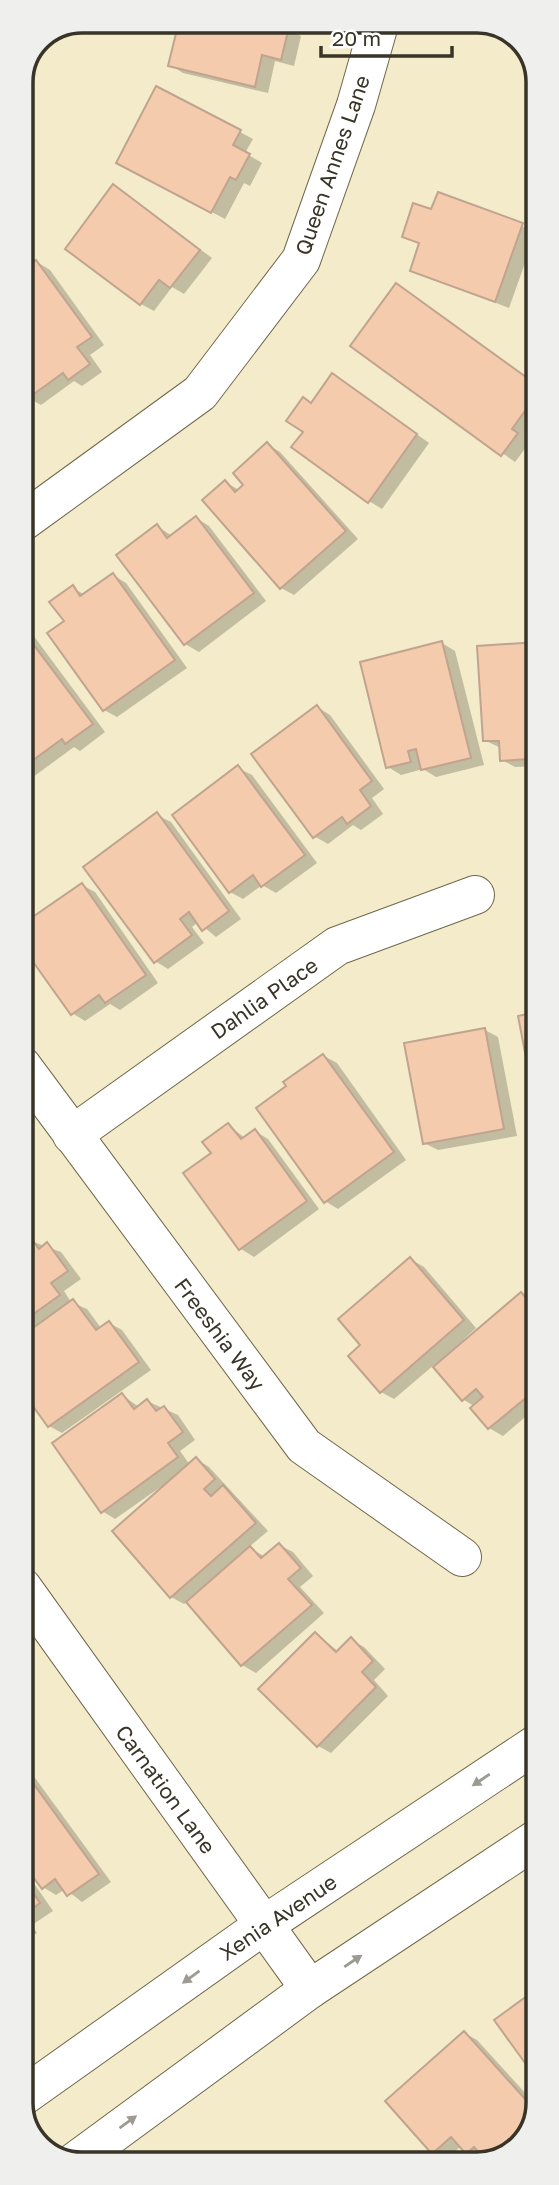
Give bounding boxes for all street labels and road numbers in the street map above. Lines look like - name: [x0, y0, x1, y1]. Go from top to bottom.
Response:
- street label: Queen Annes Lane: [289, 72, 375, 258]
- street label: Dahlia Place: [205, 952, 323, 1044]
- street label: Freeshia Way: [169, 1273, 271, 1396]
- street label: Carnation Lane: [111, 1720, 221, 1858]
- street label: Xenia Avenue: [215, 1868, 341, 1966]

